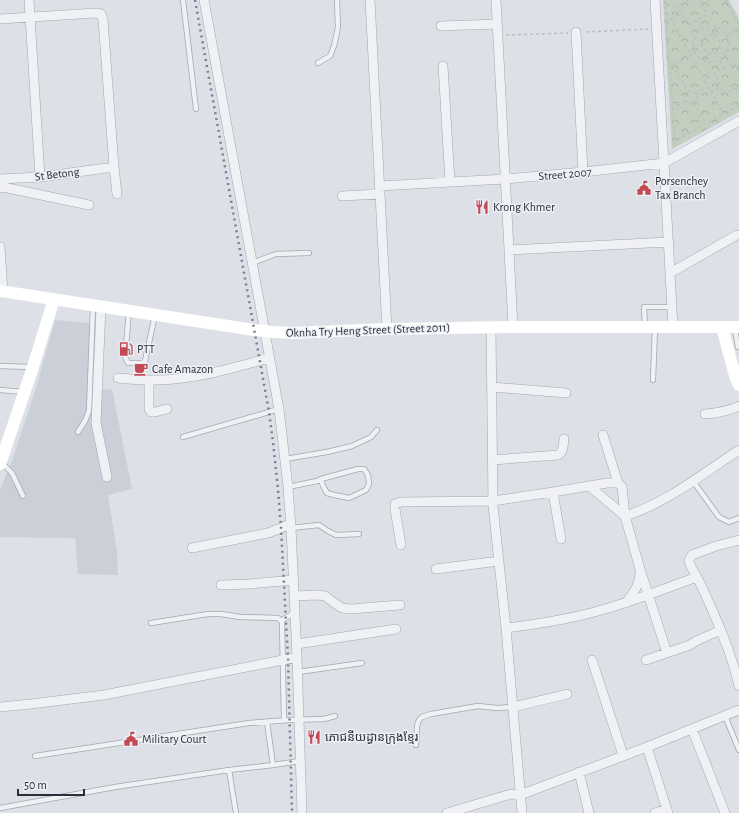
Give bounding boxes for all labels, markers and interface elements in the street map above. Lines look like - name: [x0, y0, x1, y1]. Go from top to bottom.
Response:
- street label: St Betong: [34, 165, 80, 183]
- street label: Street 2007: [538, 166, 592, 182]
- place label: Porsenchey Tax Branch: [655, 175, 708, 201]
- public building icon: Porsenchey Tax Branch: [636, 180, 652, 196]
- restaurant icon: Krong Khmer: [474, 199, 490, 215]
- place label: Krong Khmer: [493, 201, 555, 213]
- street label: Oknha Try Heng Street (Street 2011): [286, 321, 450, 340]
- fuel station icon: PTT: [118, 341, 134, 357]
- place label: PTT: [137, 343, 155, 355]
- cafe icon: Cafe Amazon: [133, 361, 149, 377]
- place label: Cafe Amazon: [152, 363, 213, 375]
- restaurant icon: ភោជនីយដ្ធានក្រុងខ្មែរ: [306, 729, 322, 745]
- place label: ភោជនីយដ្ធានក្រុងខ្មែរ: [325, 730, 419, 744]
- public building icon: Military Court: [123, 731, 139, 747]
- place label: Military Court: [142, 733, 206, 746]
- scale bar: [18, 771, 84, 797]
- text: 50 m: [24, 779, 47, 791]

